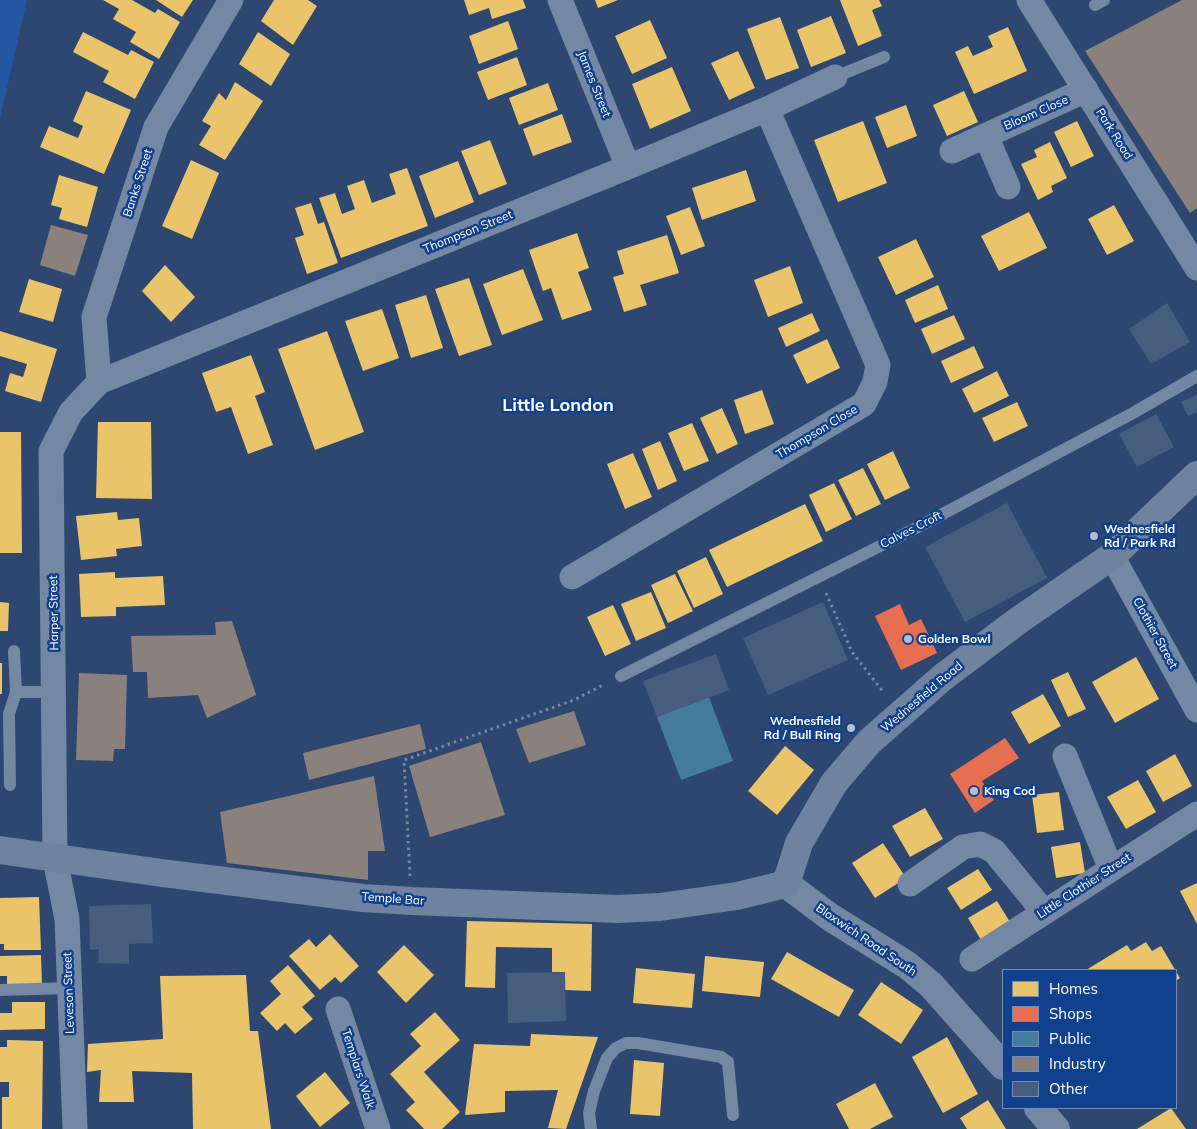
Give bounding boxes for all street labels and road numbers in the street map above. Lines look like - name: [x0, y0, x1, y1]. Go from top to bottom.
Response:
- street label: James Street: [574, 49, 614, 119]
- street label: Bloom Close: [1002, 92, 1070, 134]
- street label: Park Road: [1093, 106, 1135, 162]
- street label: Banks Street: [120, 147, 156, 219]
- street label: Thompson Street: [421, 208, 515, 256]
- street label: Thompson Close: [774, 402, 860, 462]
- street label: Calves Croft: [878, 508, 944, 552]
- street label: Harper Street: [46, 575, 62, 651]
- street label: Clothier Street: [1130, 595, 1180, 671]
- street label: Wednesfield Road: [878, 659, 966, 735]
- street label: Little Clothier Street: [1034, 850, 1134, 922]
- street label: Temple Bar: [361, 890, 425, 908]
- street label: Bloxwich Road South: [813, 901, 919, 979]
- street label: Leveson Street: [60, 952, 78, 1034]
- street label: Templars Walk: [338, 1027, 378, 1111]

